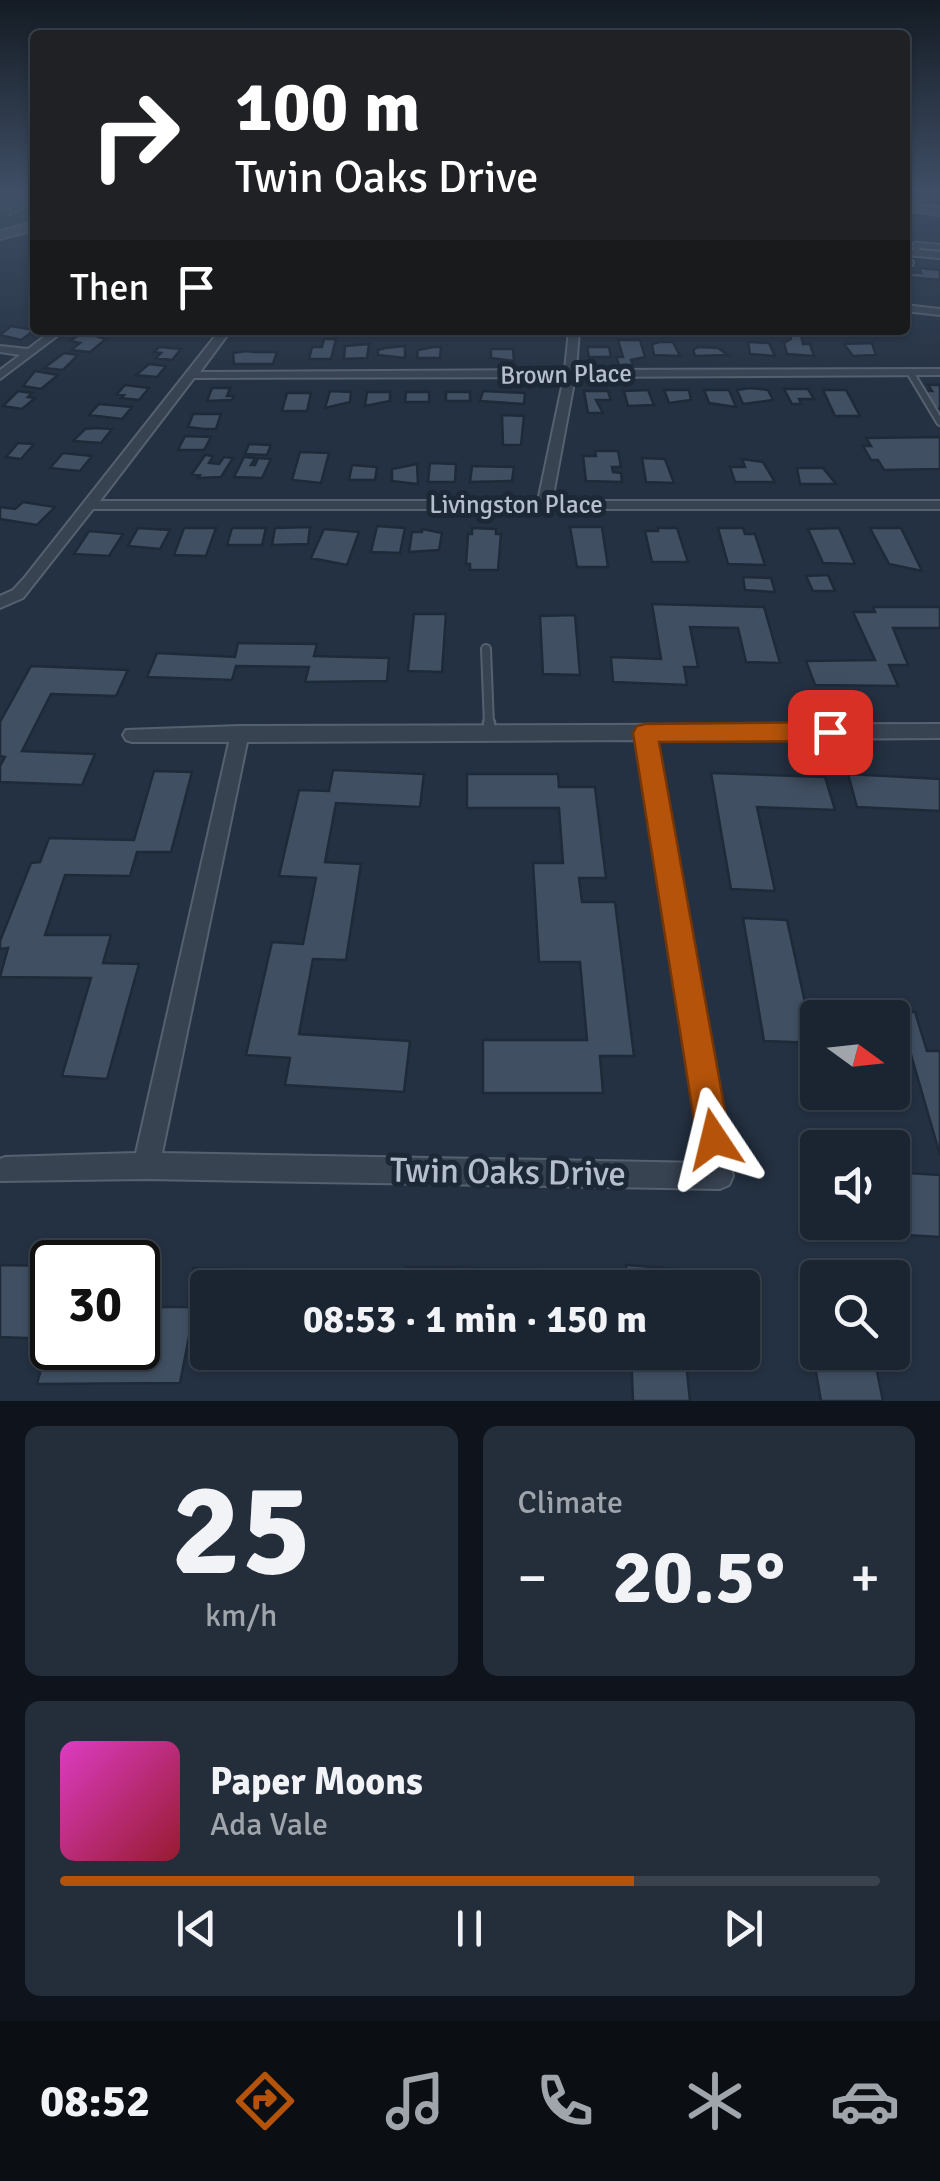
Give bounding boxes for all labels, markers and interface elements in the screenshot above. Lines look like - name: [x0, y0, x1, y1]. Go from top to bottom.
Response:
- text: 100 m: [235, 64, 420, 150]
- icon: right: [70, 70, 200, 200]
- text: Twin Oaks Drive: [235, 150, 538, 205]
- icon: arrive: [169, 260, 224, 315]
- text: Then: [70, 264, 149, 311]
- street label: Brown Place: [500, 357, 632, 391]
- street label: Livingston Place: [429, 489, 603, 520]
- pin: [788, 690, 873, 775]
- icon: arrive: [803, 705, 858, 760]
- north arrow: [800, 1000, 910, 1110]
- map controls: [800, 1000, 910, 1370]
- position arrow: [662, 1087, 766, 1191]
- button: sound: [800, 1130, 910, 1240]
- street label: Twin Oaks Drive: [390, 1148, 626, 1196]
- speed limit sign: 30: [30, 1240, 160, 1370]
- button: search: [800, 1260, 910, 1370]
- text: 08:53 · 1 min · 150 m: [303, 1296, 647, 1343]
- text: 25: [171, 1451, 311, 1611]
- text: Climate: [518, 1483, 623, 1522]
- text: 20.5°: [612, 1531, 785, 1624]
- text: −: [518, 1544, 547, 1612]
- text: +: [850, 1544, 880, 1612]
- text: km/h: [205, 1596, 277, 1635]
- text: Paper Moons: [210, 1758, 423, 1805]
- text: Ada Vale: [210, 1805, 328, 1844]
- icon: previous: [169, 1901, 224, 1956]
- icon: pause: [442, 1901, 497, 1956]
- icon: next: [716, 1901, 771, 1956]
- icon: directions: [230, 2066, 300, 2136]
- icon: music: [380, 2066, 450, 2136]
- icon: phone: [530, 2066, 600, 2136]
- icon: climate: [680, 2066, 750, 2136]
- icon: car: [830, 2066, 900, 2136]
- text: 08:52: [40, 2074, 150, 2129]

